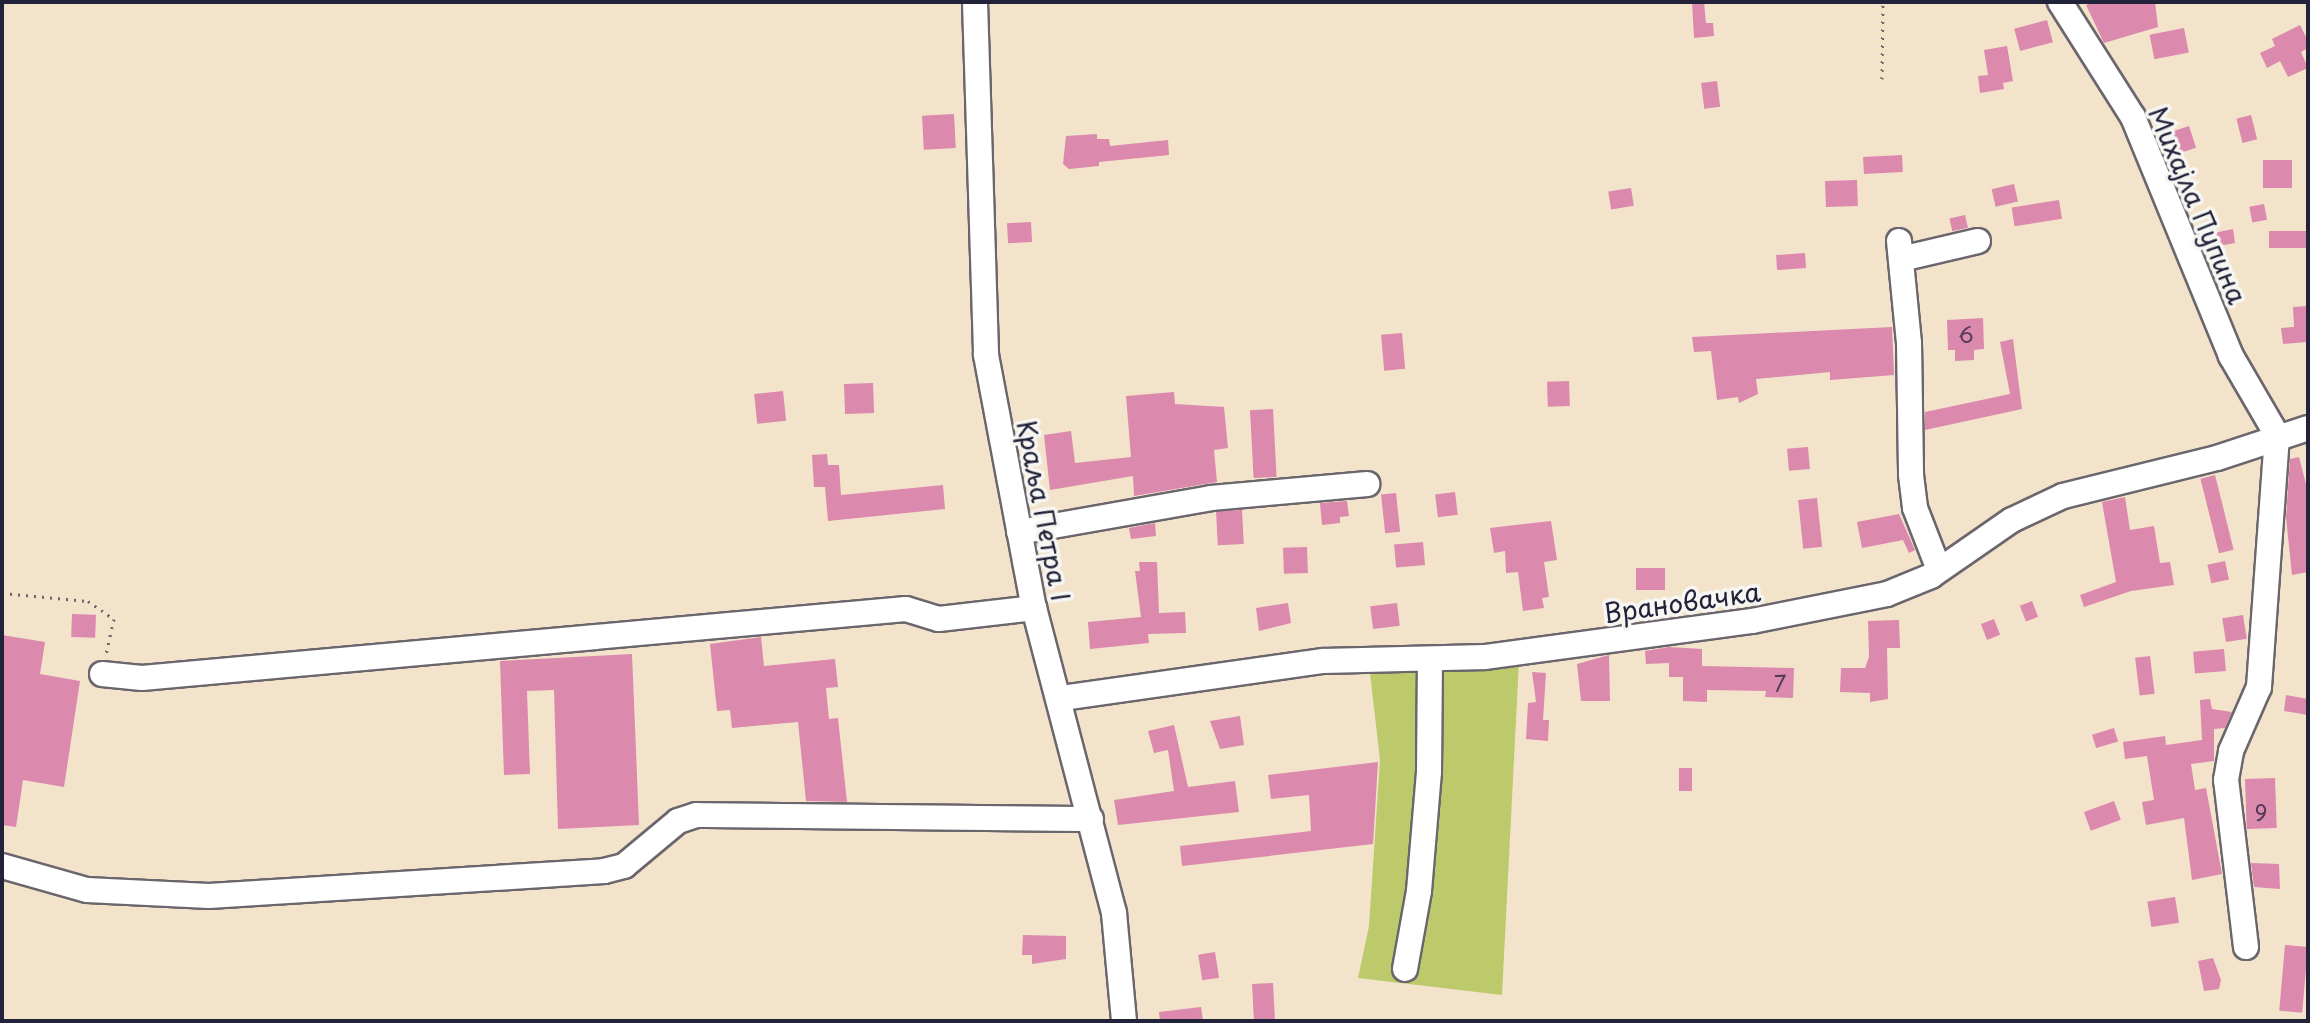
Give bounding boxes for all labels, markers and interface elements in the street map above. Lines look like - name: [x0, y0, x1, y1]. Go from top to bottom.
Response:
- street label: Михајла Пупина: [2142, 101, 2254, 309]
- house number: 6: [1958, 321, 1974, 347]
- street label: Краља Петра I: [1011, 417, 1077, 605]
- street label: Врановачка: [1602, 576, 1762, 628]
- house number: 7: [1774, 670, 1786, 696]
- house number: 9: [2255, 799, 2267, 825]

